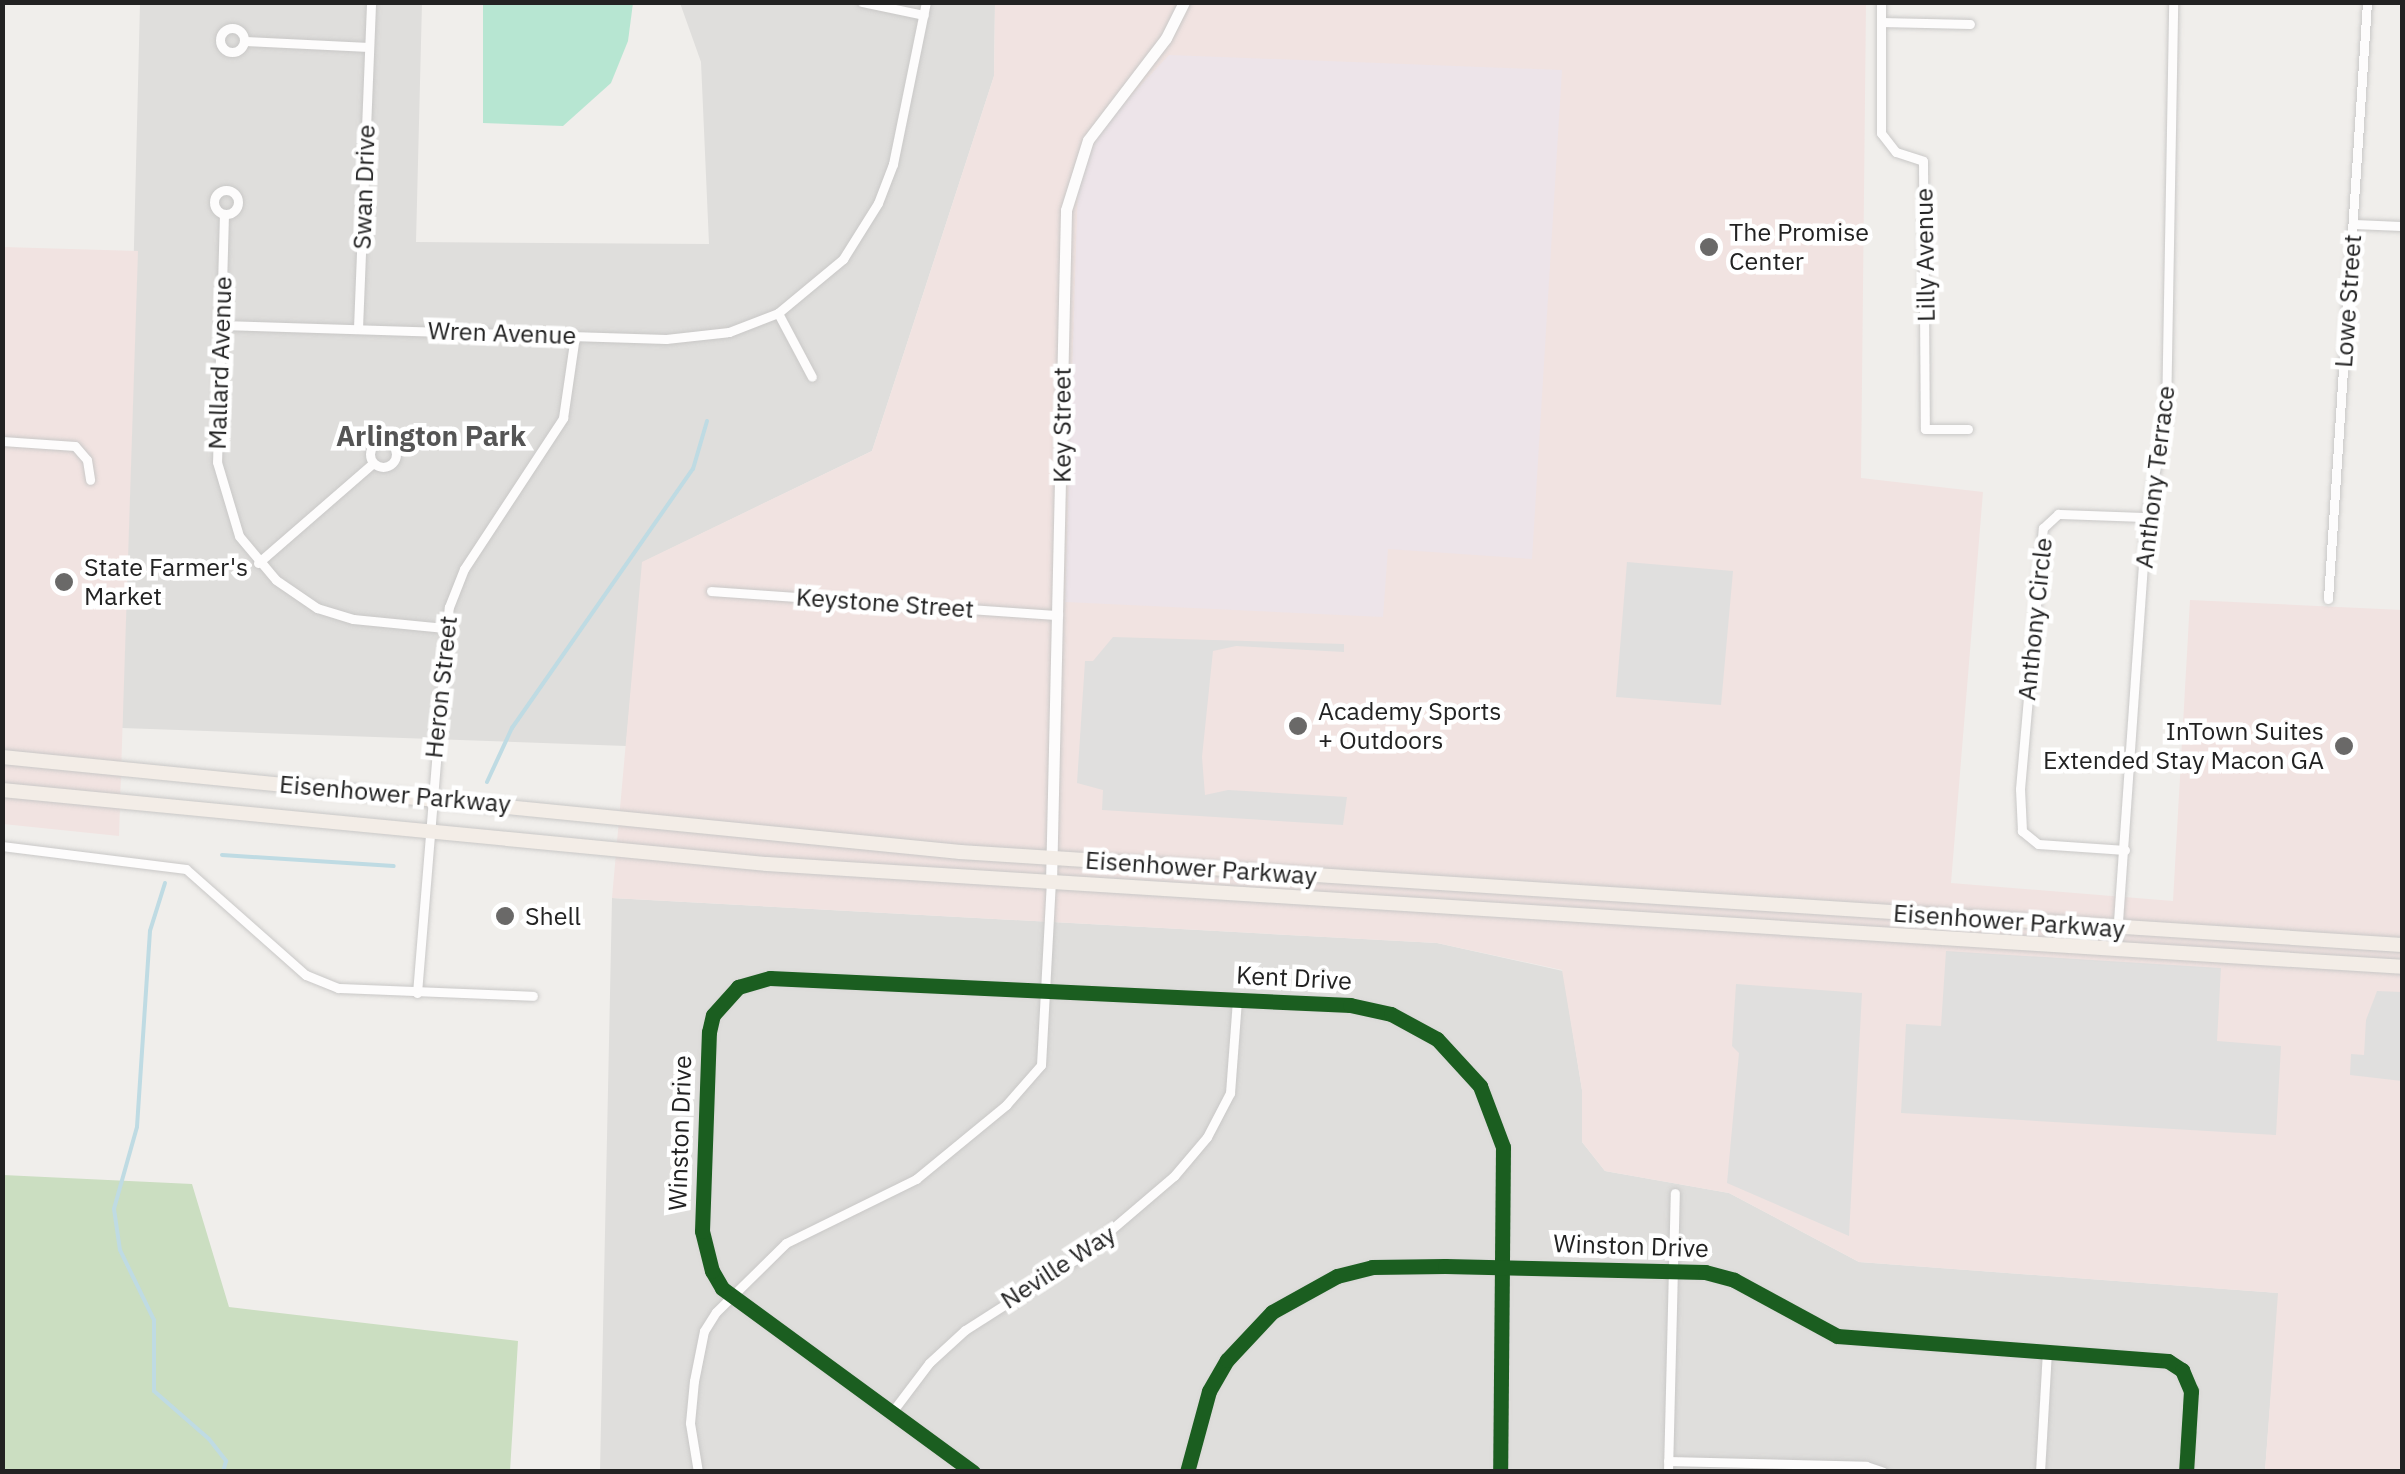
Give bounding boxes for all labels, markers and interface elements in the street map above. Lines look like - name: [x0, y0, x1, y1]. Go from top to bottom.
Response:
- street label: Swan Drive: [347, 124, 381, 250]
- street label: Lilly Avenue: [1909, 188, 1941, 322]
- place label: The Promise Center: [1729, 218, 1869, 277]
- street label: Lowe Street: [2328, 233, 2368, 369]
- marker: The Promise Center: [1698, 236, 1720, 258]
- street label: Mallard Avenue: [202, 276, 238, 450]
- street label: Wren Avenue: [427, 315, 577, 351]
- street label: Key Street: [1047, 367, 1077, 483]
- street label: Anthony Terrace: [2129, 384, 2181, 570]
- district label: Arlington Park: [336, 419, 526, 453]
- street label: Anthony Circle: [2012, 536, 2058, 702]
- place label: State Farmer's Market: [84, 553, 248, 612]
- marker: State Farmer's Market: [53, 571, 75, 593]
- street label: Keystone Street: [795, 582, 975, 624]
- street label: Heron Street: [419, 614, 463, 760]
- place label: Academy Sports + Outdoors: [1318, 697, 1501, 756]
- marker: Academy Sports + Outdoors: [1287, 715, 1309, 737]
- place label: InTown Suites Extended Stay Macon GA: [2043, 717, 2324, 776]
- marker: InTown Suites Extended Stay Macon GA: [2333, 735, 2355, 757]
- street label: Eisenhower Parkway: [278, 769, 512, 819]
- street label: Eisenhower Parkway: [1084, 845, 1318, 891]
- street label: Eisenhower Parkway: [1892, 898, 2126, 944]
- place label: Shell: [525, 901, 581, 931]
- marker: Shell: [494, 905, 516, 927]
- street label: Kent Drive: [1235, 960, 1353, 996]
- street label: Winston Drive: [662, 1055, 698, 1211]
- street label: Neville Way: [995, 1219, 1121, 1315]
- street label: Winston Drive: [1553, 1228, 1709, 1264]

